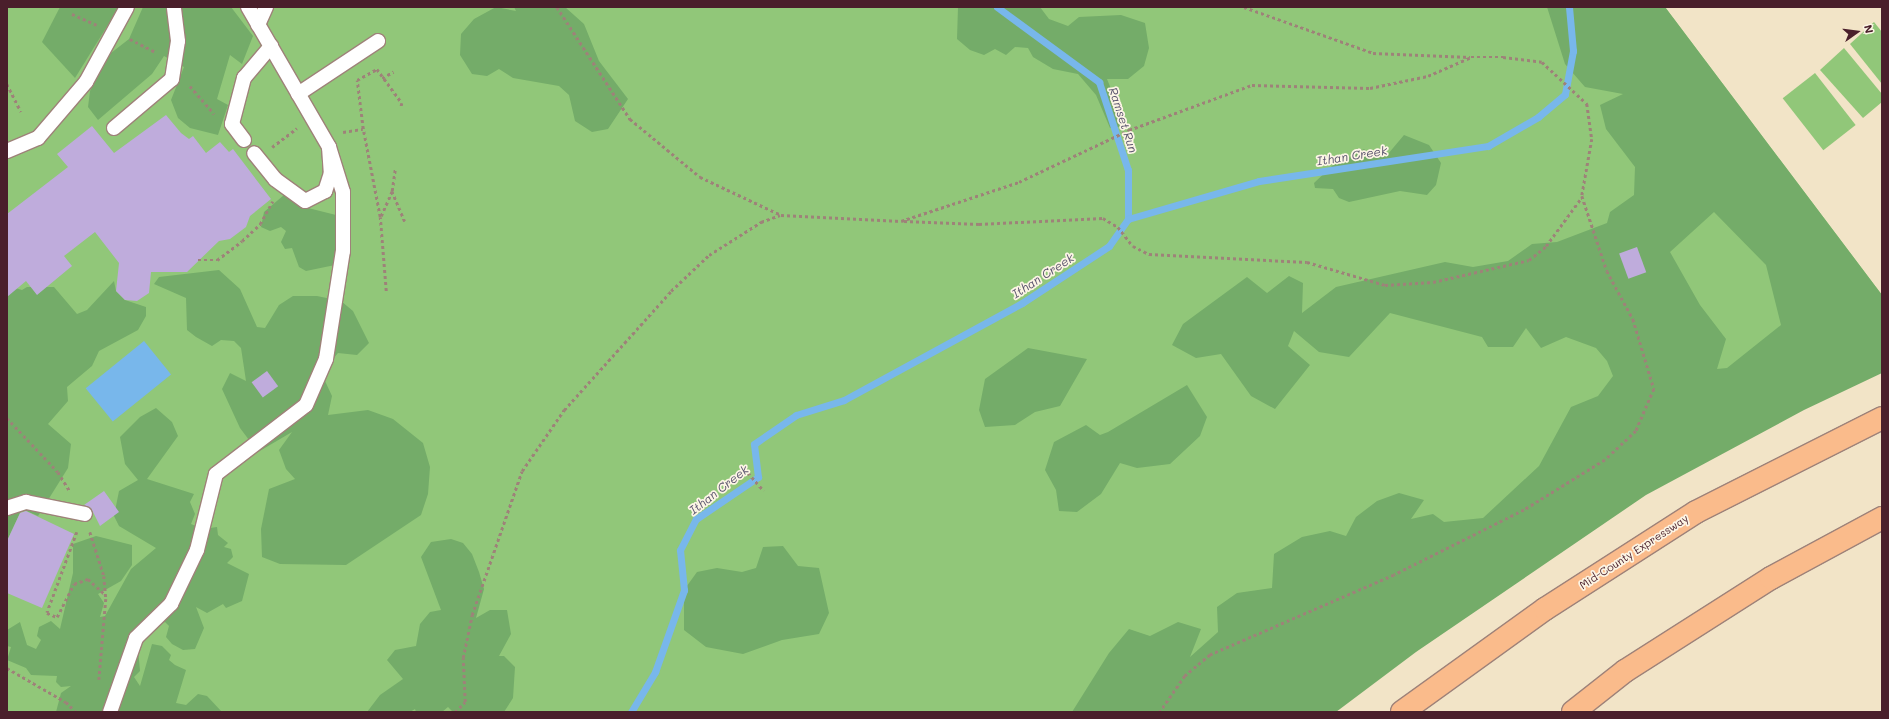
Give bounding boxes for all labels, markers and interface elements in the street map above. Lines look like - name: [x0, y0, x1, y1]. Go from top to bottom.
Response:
- north arrow: [1837, 12, 1877, 52]
- text: N: [1861, 23, 1877, 35]
- water label: Ramset Run: [1106, 85, 1140, 155]
- water label: Ithan Creek: [1316, 143, 1388, 169]
- water label: Ithan Creek: [1009, 251, 1077, 301]
- water label: Ithan Creek: [687, 462, 751, 518]
- street label: Mid-County Expressway: [1577, 512, 1691, 592]

